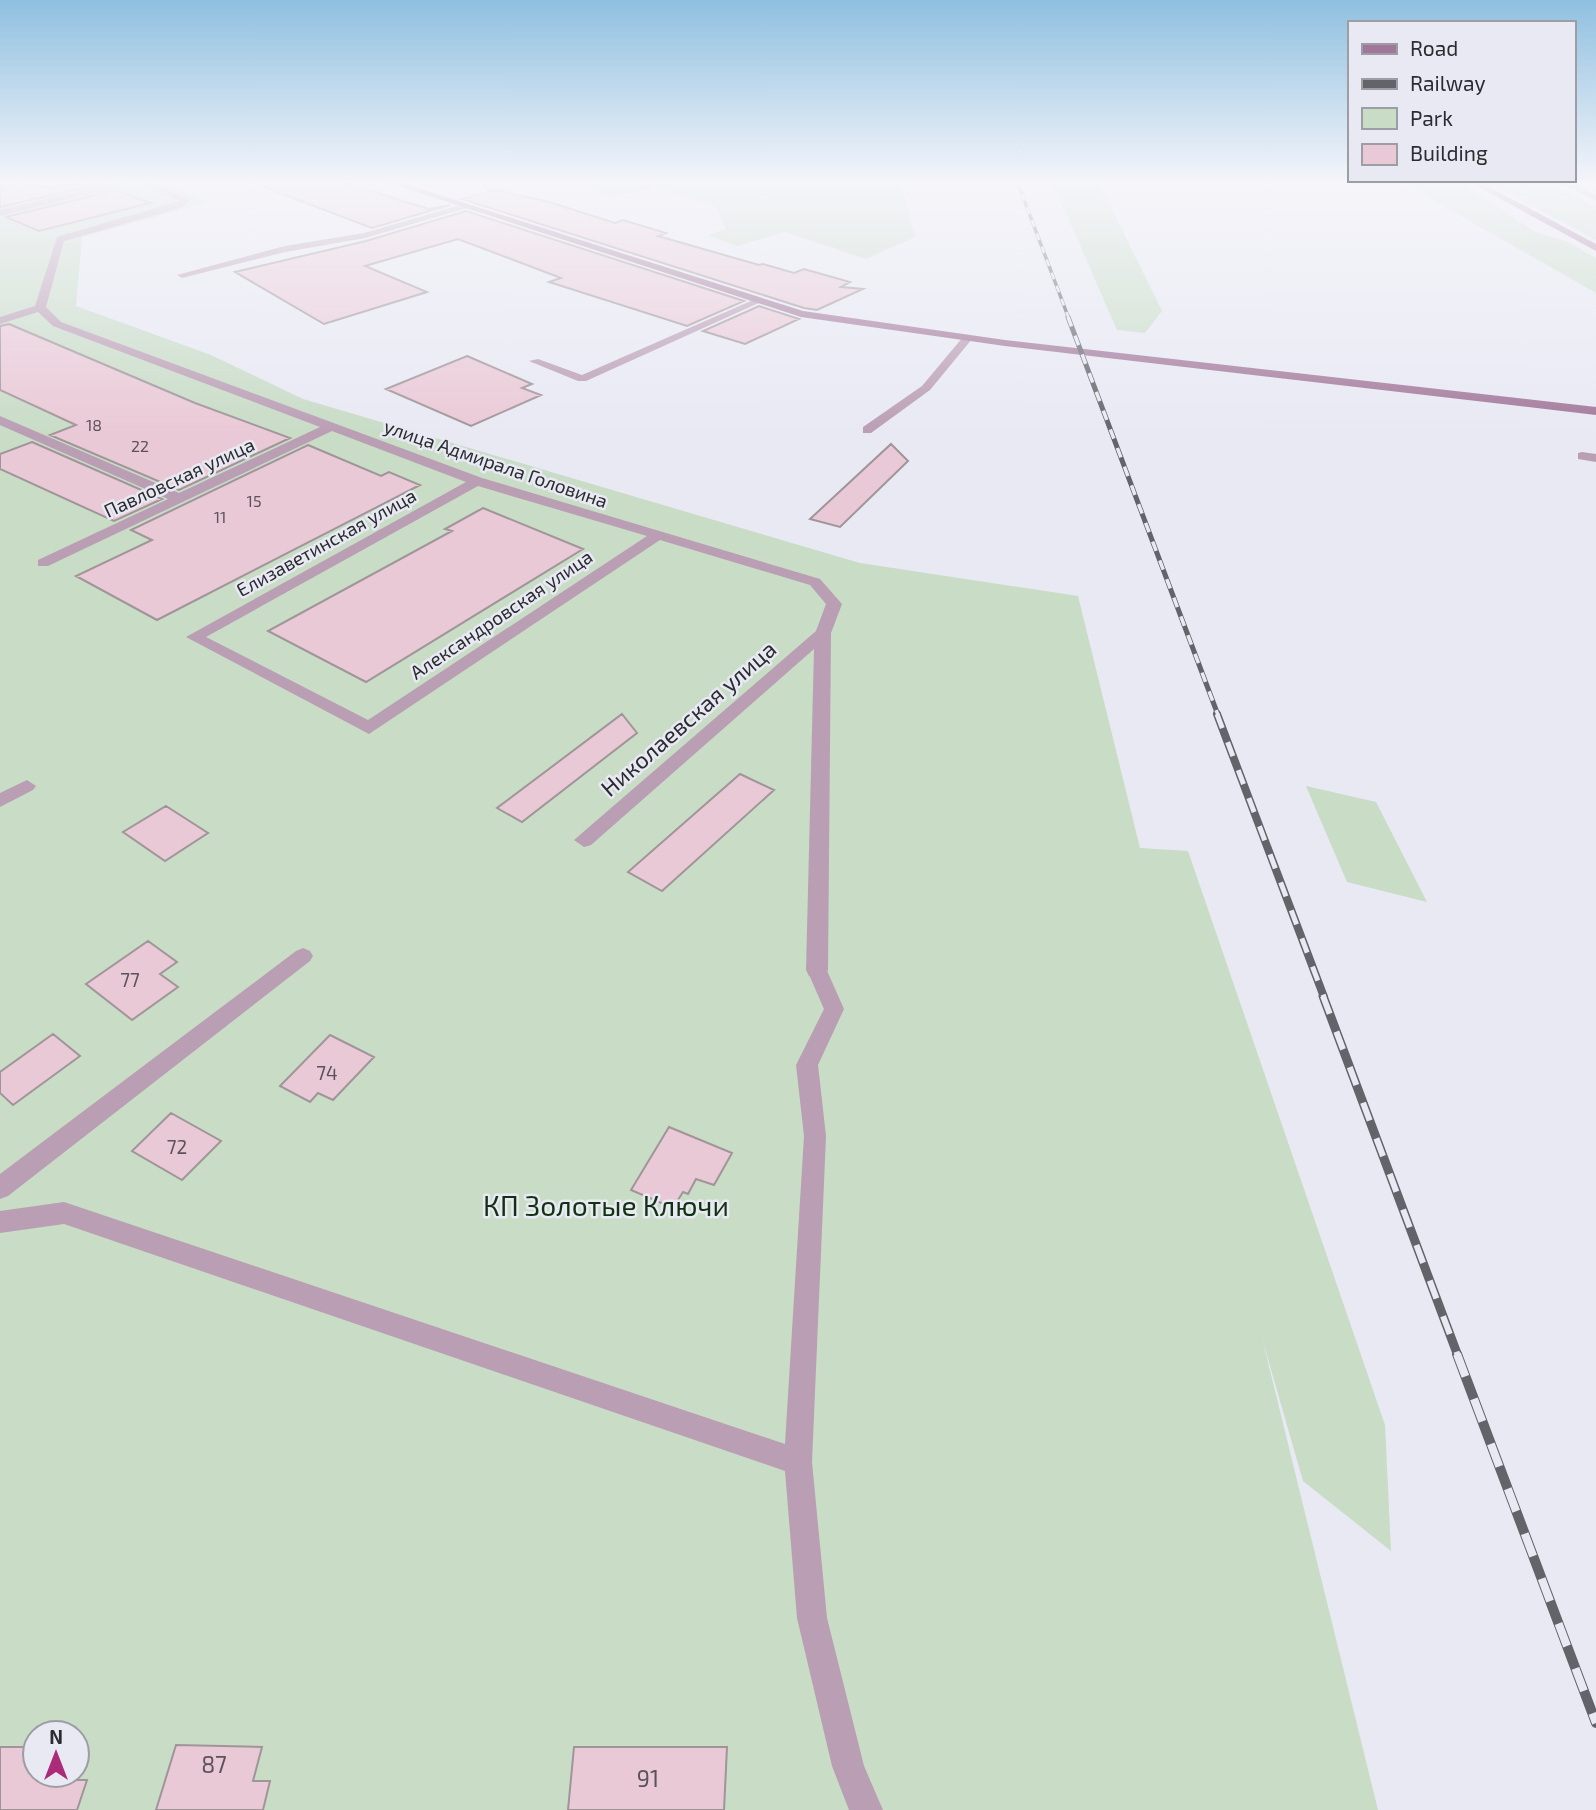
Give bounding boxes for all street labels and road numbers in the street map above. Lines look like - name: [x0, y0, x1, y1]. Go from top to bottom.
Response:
- street label: улица Адмирала Головина: [381, 414, 611, 513]
- street label: Павловская улица: [100, 432, 258, 523]
- street label: Елизаветинская улица: [232, 483, 420, 602]
- street label: Александровская улица: [405, 544, 597, 684]
- street label: Николаевская улица: [595, 634, 782, 802]

